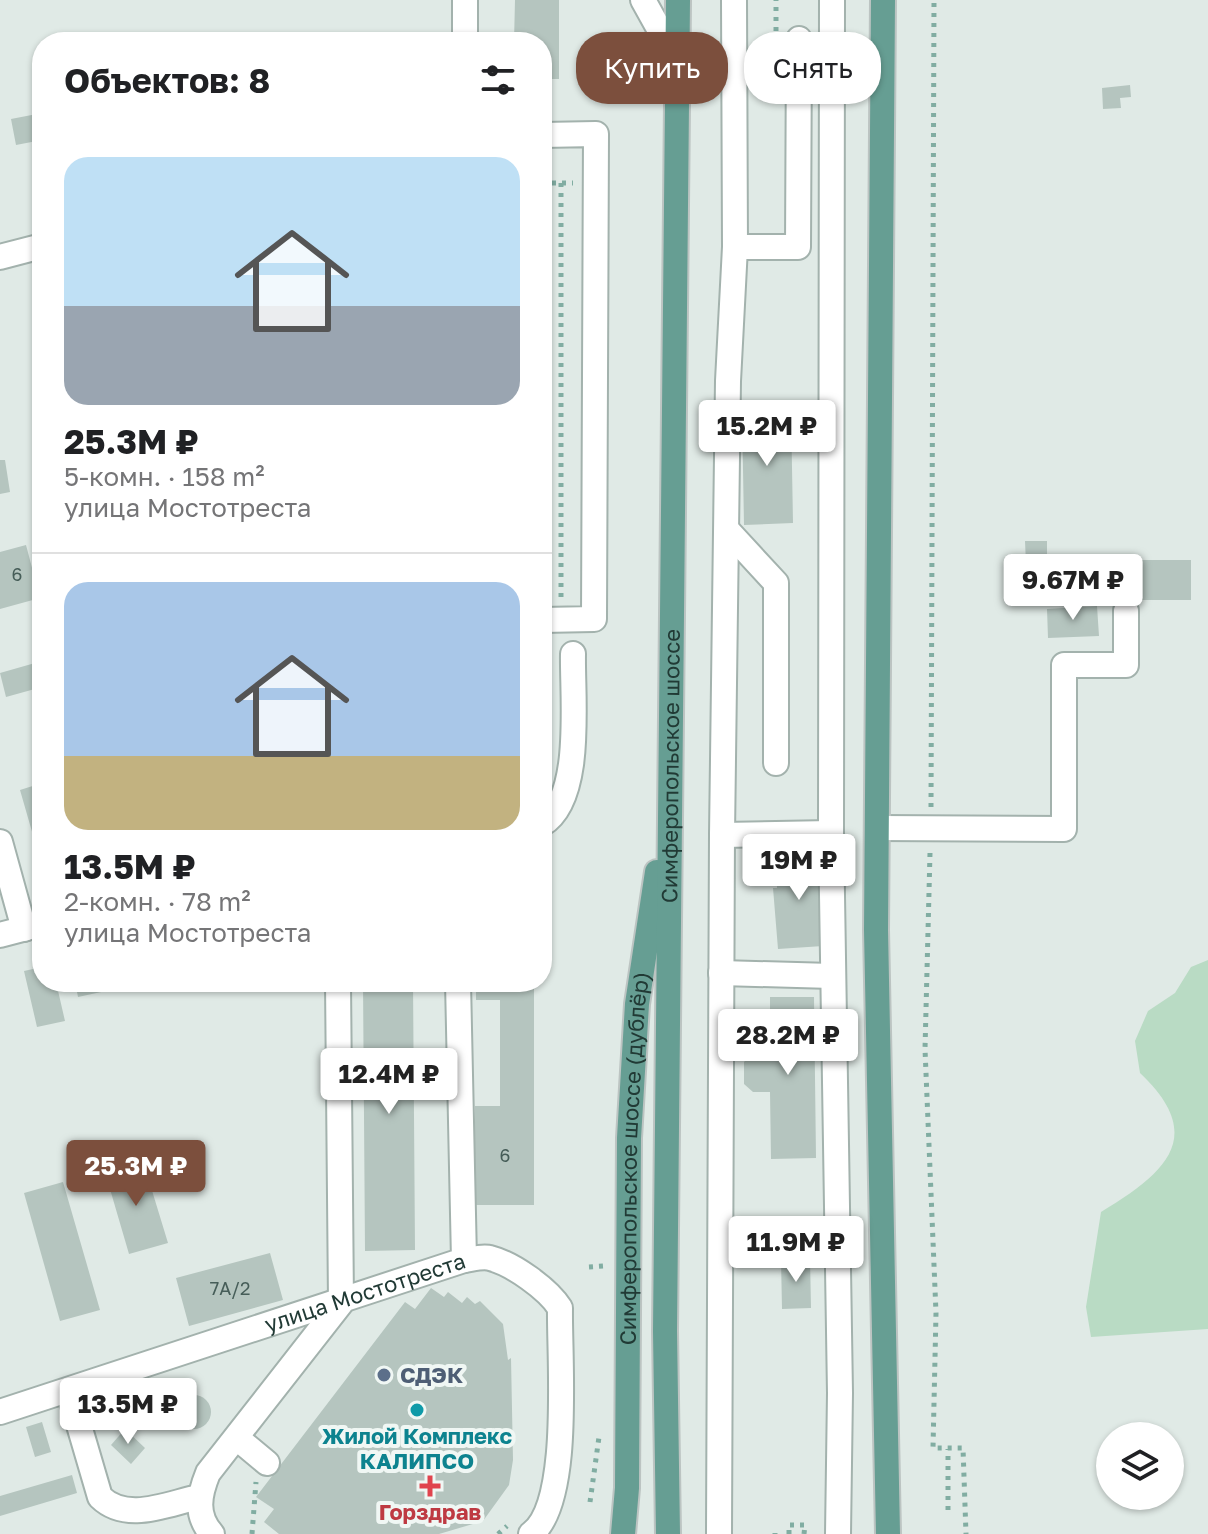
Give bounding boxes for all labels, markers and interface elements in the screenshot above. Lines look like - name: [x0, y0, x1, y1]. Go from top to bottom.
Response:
- chip: Купить: [576, 32, 728, 104]
- chip: Снять: [744, 32, 881, 104]
- icon: filters: [476, 58, 520, 102]
- text: Объектов: 8: [64, 60, 270, 100]
- icon: home: [220, 209, 364, 353]
- pin: 15.2M ₽: [693, 400, 841, 468]
- text: 15.2M ₽: [717, 410, 817, 441]
- text: 25.3M ₽: [64, 421, 199, 461]
- text: 5-комн. · 158 m²: [64, 461, 265, 492]
- text: улица Мостотреста: [64, 492, 312, 523]
- pin: 9.67M ₽: [999, 554, 1147, 622]
- house number: 6: [12, 563, 22, 585]
- text: 9.67M ₽: [1022, 564, 1124, 595]
- street label: Симферопольское шоссе: [655, 629, 685, 903]
- icon: home: [220, 634, 364, 778]
- pin: 19M ₽: [743, 834, 855, 902]
- text: 19M ₽: [760, 844, 838, 875]
- text: 13.5M ₽: [64, 846, 196, 886]
- text: 2-комн. · 78 m²: [64, 886, 251, 917]
- text: улица Мостотреста: [64, 917, 312, 948]
- street label: Симферопольское шоссе (дублёр): [614, 970, 655, 1345]
- pin: 28.2M ₽: [714, 1009, 862, 1077]
- text: 28.2M ₽: [736, 1019, 840, 1050]
- pin: 12.4M ₽: [315, 1048, 463, 1116]
- text: 12.4M ₽: [338, 1058, 440, 1089]
- pin: 25.3M ₽: [62, 1140, 210, 1208]
- house number: 6: [500, 1144, 510, 1166]
- text: 25.3M ₽: [84, 1150, 188, 1181]
- pin: 11.9M ₽: [722, 1216, 870, 1284]
- text: 11.9M ₽: [747, 1226, 845, 1257]
- street label: улица Мостотреста: [261, 1247, 469, 1337]
- house number: 7А/2: [210, 1277, 250, 1299]
- place label: СДЭК: [400, 1361, 463, 1388]
- marker: СДЭК: [375, 1366, 393, 1384]
- pin: 13.5M ₽: [54, 1378, 202, 1446]
- text: 13.5M ₽: [78, 1388, 178, 1419]
- marker: Жилой Комплекс КАЛИПСО: [408, 1401, 426, 1419]
- place label: Жилой Комплекс КАЛИПСО: [322, 1422, 512, 1474]
- map controls: [1096, 1422, 1184, 1510]
- button: layers: [1096, 1422, 1184, 1510]
- marker: Горздрав: [421, 1477, 439, 1495]
- place label: Горздрав: [379, 1498, 481, 1525]

